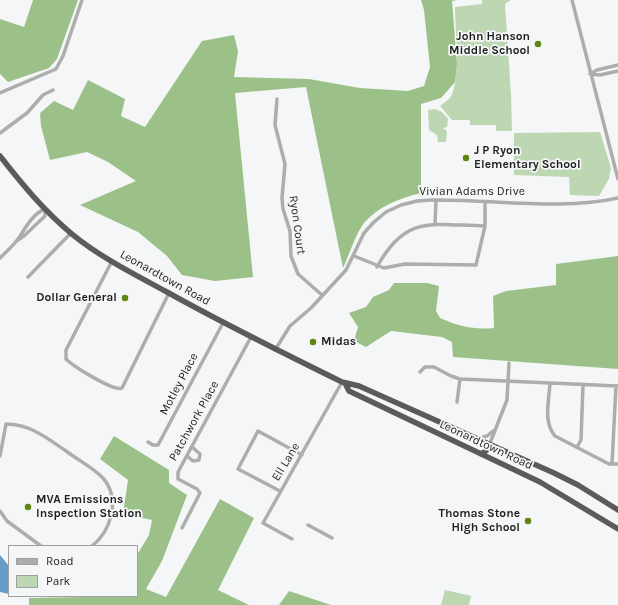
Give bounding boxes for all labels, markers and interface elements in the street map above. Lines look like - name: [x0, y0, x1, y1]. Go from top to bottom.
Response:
- place label: John Hanson Middle School: [449, 30, 530, 58]
- marker: John Hanson Middle School: [533, 39, 543, 49]
- place label: J P Ryon Elementary School: [474, 144, 581, 172]
- marker: J P Ryon Elementary School: [461, 153, 471, 163]
- street label: Vivian Adams Drive: [419, 185, 525, 199]
- street label: Ryon Court: [286, 194, 308, 256]
- street label: Leonardtown Road: [117, 247, 213, 309]
- place label: Dollar General: [36, 291, 117, 305]
- marker: Dollar General: [120, 293, 130, 303]
- place label: Midas: [321, 335, 356, 349]
- marker: Midas: [308, 337, 318, 347]
- street label: Motley Place: [157, 351, 201, 417]
- street label: Patchwork Place: [166, 378, 222, 464]
- street label: Leonardtown Road: [437, 417, 535, 473]
- street label: Ell Lane: [269, 440, 303, 484]
- place label: MVA Emissions Inspection Station: [36, 493, 142, 521]
- marker: MVA Emissions Inspection Station: [23, 502, 33, 512]
- place label: Thomas Stone High School: [439, 507, 520, 535]
- marker: Thomas Stone High School: [523, 516, 533, 526]
- legend: [8, 545, 138, 597]
- text: Road: [46, 554, 74, 568]
- text: Park: [46, 574, 70, 588]

